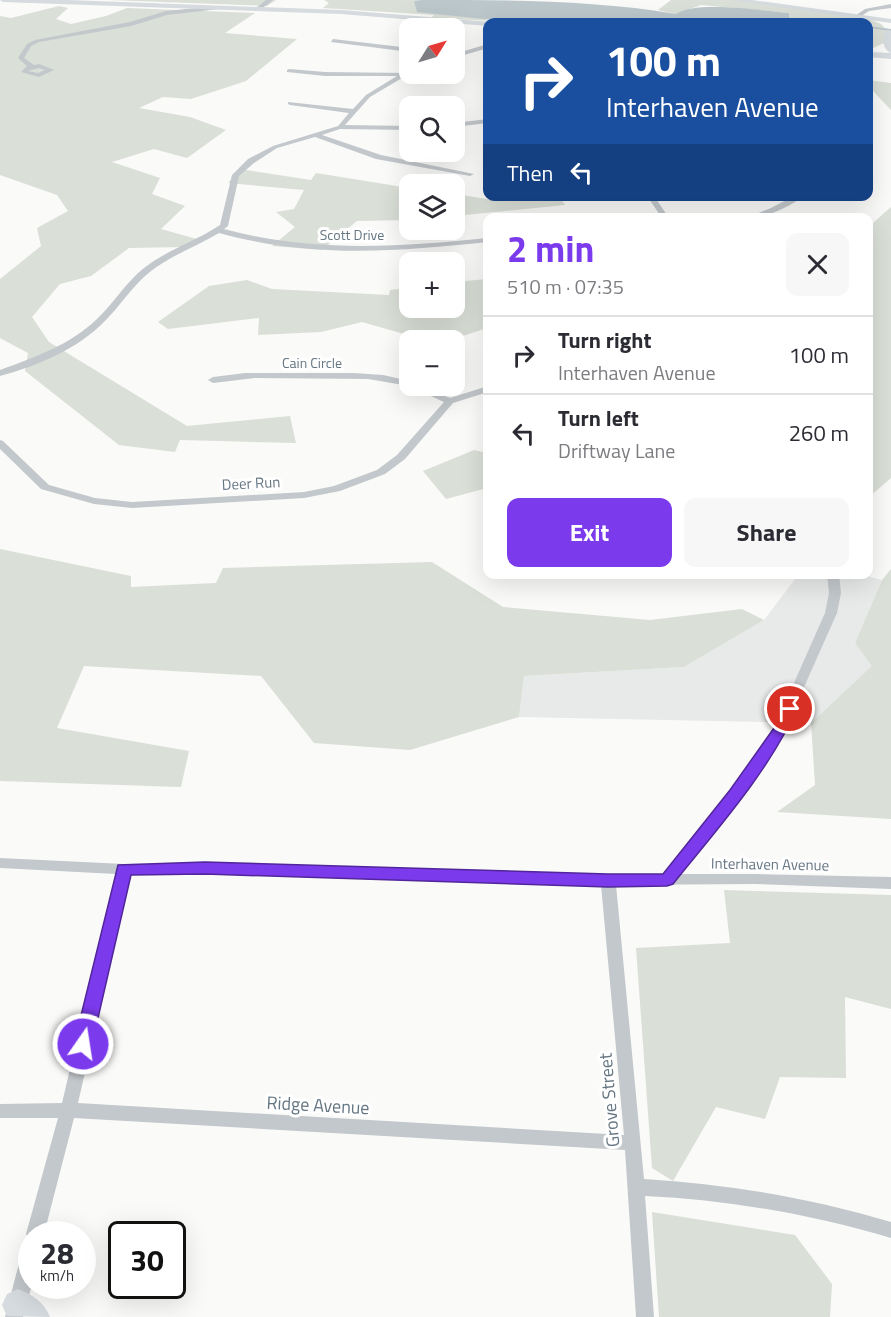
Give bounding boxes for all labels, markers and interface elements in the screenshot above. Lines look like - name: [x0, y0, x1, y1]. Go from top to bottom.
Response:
- north arrow: [399, 18, 465, 84]
- map controls: [399, 18, 465, 396]
- text: 100 m: [606, 28, 721, 92]
- icon: right: [507, 42, 585, 120]
- text: Interhaven Avenue: [606, 86, 819, 127]
- button: search: [399, 96, 465, 162]
- text: Then: [507, 156, 553, 190]
- icon: left: [565, 156, 598, 189]
- button: layers: [399, 174, 465, 240]
- text: 2 min: [507, 221, 594, 276]
- street label: Scott Drive: [320, 224, 384, 245]
- button: close: [786, 233, 849, 296]
- button: +: [399, 252, 465, 318]
- text: 510 m · 07:35: [507, 271, 624, 302]
- text: Turn right: [558, 323, 652, 357]
- button: −: [399, 330, 465, 396]
- text: 100 m: [789, 338, 849, 372]
- icon: right: [507, 339, 540, 372]
- street label: Cain Circle: [282, 352, 342, 373]
- text: Interhaven Avenue: [558, 357, 716, 388]
- text: Turn left: [558, 401, 639, 435]
- text: 260 m: [789, 416, 849, 450]
- icon: left: [507, 417, 540, 450]
- text: Driftway Lane: [558, 435, 675, 466]
- street label: Deer Run: [221, 470, 281, 496]
- button: Exit: [507, 498, 672, 567]
- button: Share: [684, 498, 849, 567]
- pin: [764, 683, 815, 734]
- icon: arrive: [773, 692, 806, 725]
- street label: Interhaven Avenue: [711, 851, 829, 877]
- position arrow: [51, 1012, 115, 1076]
- street label: Grove Street: [591, 1051, 627, 1148]
- street label: Ridge Avenue: [266, 1089, 370, 1121]
- speed limit sign: 30: [108, 1221, 186, 1299]
- text: 28: [40, 1230, 74, 1276]
- text: km/h: [40, 1264, 74, 1287]

